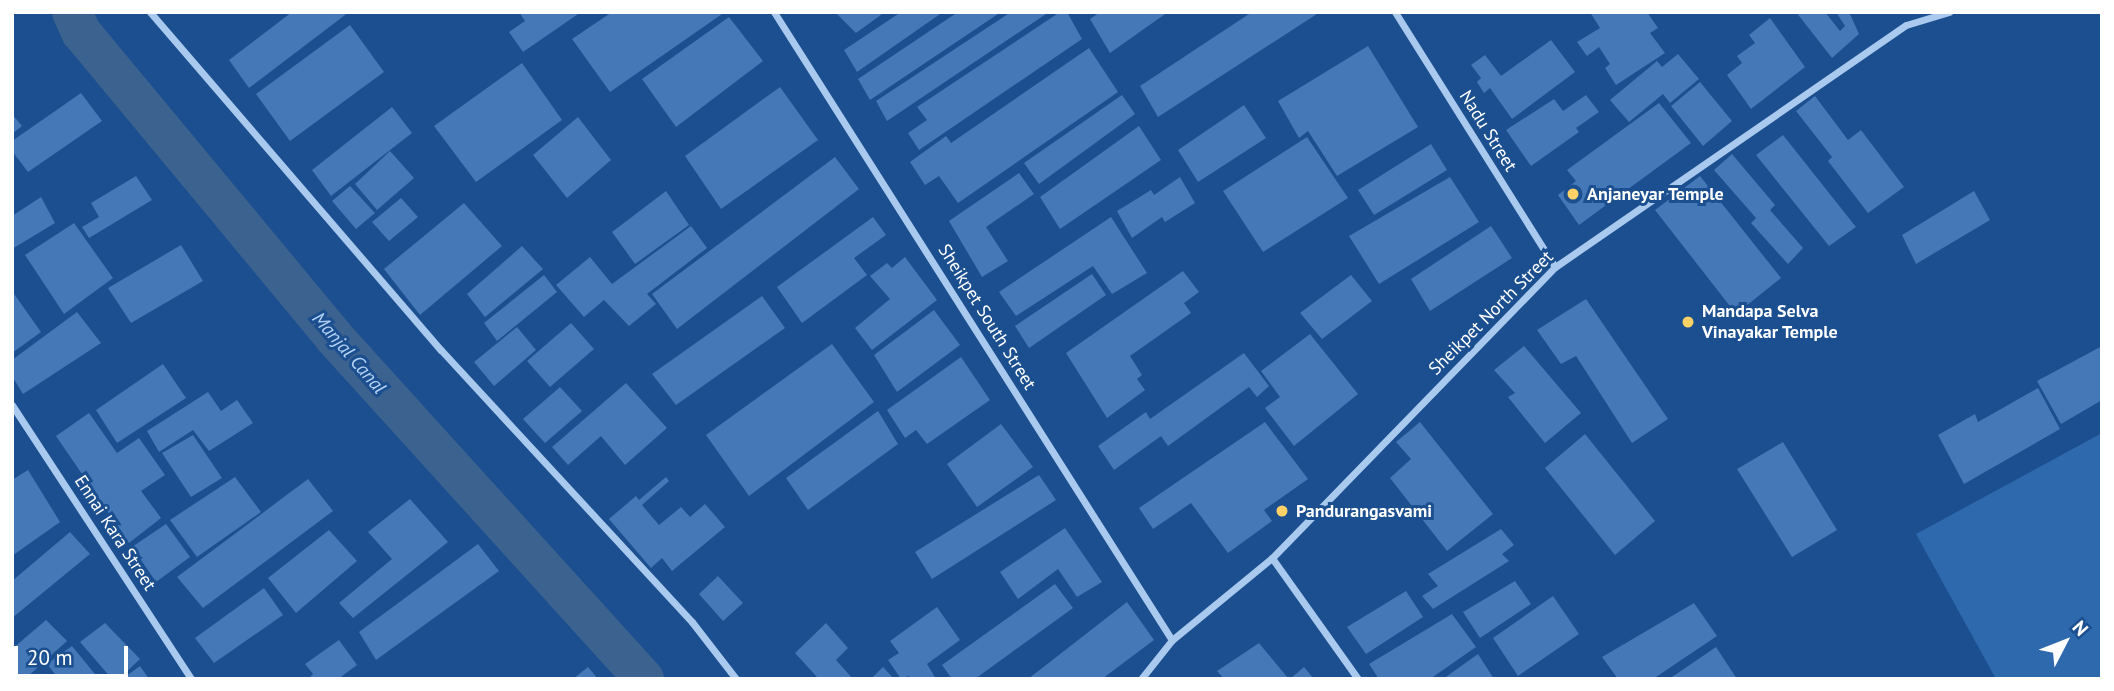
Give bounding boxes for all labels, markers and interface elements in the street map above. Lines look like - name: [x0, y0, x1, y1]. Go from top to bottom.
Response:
- street label: Nadu Street: [1455, 87, 1521, 175]
- place label: Anjaneyar Temple: [1587, 183, 1724, 205]
- marker: Anjaneyar Temple: [1565, 186, 1581, 202]
- street label: Sheikpet South Street: [933, 240, 1041, 394]
- street label: Sheikpet North Street: [1424, 246, 1558, 380]
- place label: Mandapa Selva Vinayakar Temple: [1702, 301, 1838, 344]
- water label: Manjal Canal: [307, 307, 391, 399]
- marker: Mandapa Selva Vinayakar Temple: [1680, 314, 1696, 330]
- street label: Ennai Kara Street: [70, 471, 160, 595]
- place label: Pandurangasvami: [1296, 500, 1432, 522]
- marker: Pandurangasvami: [1274, 503, 1290, 519]
- north arrow: [2030, 607, 2100, 677]
- text: N: [2068, 615, 2094, 641]
- scale bar: [18, 632, 131, 676]
- text: 20 m: [27, 644, 73, 671]

